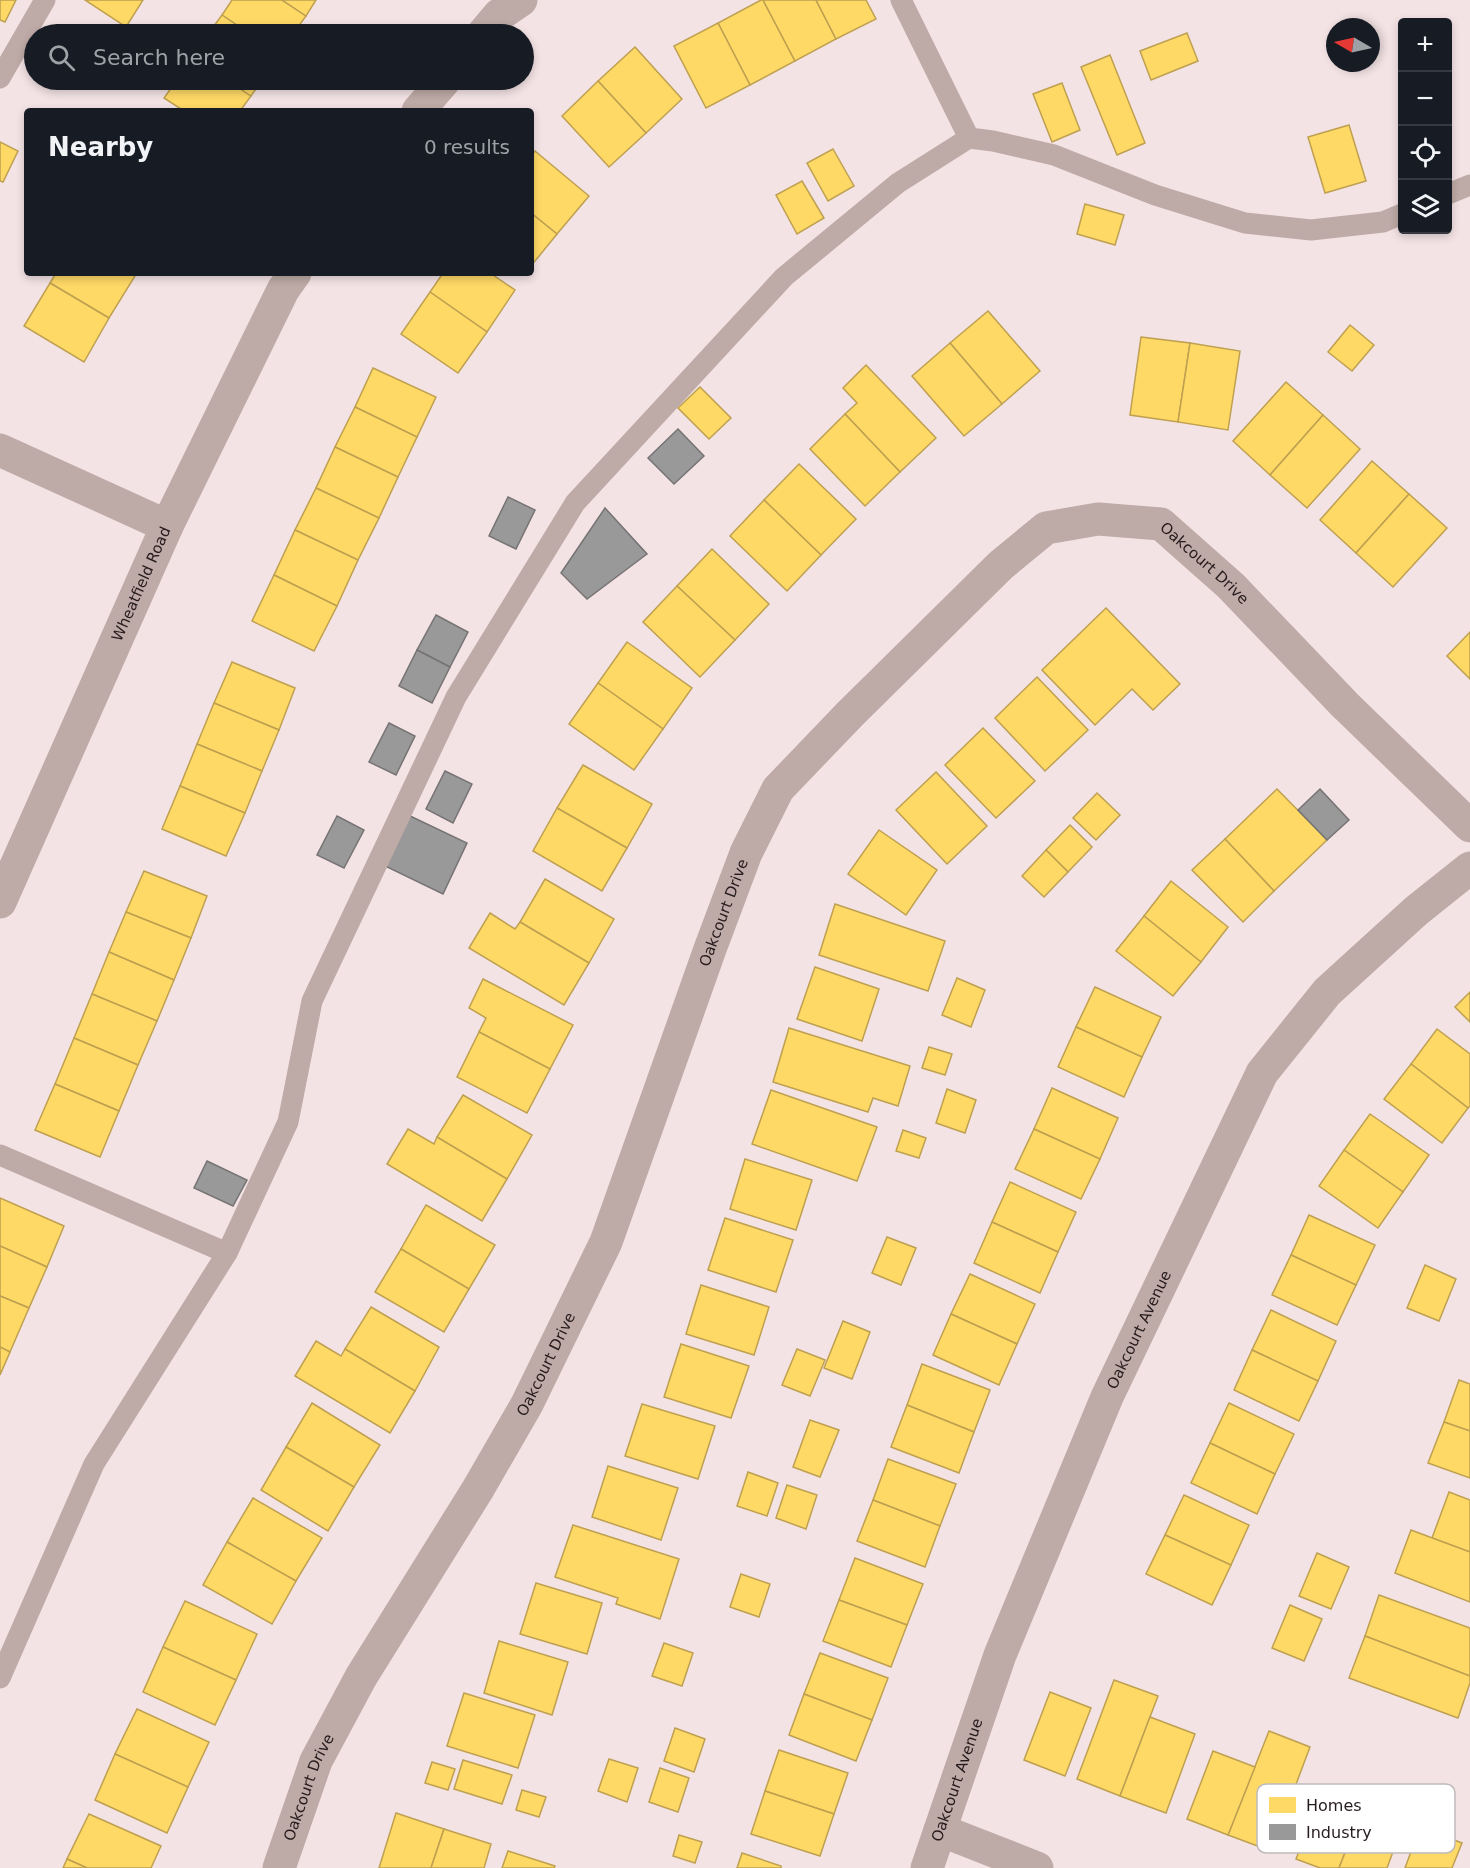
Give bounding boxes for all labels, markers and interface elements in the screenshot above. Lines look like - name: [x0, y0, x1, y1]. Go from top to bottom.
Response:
- north arrow: [1326, 18, 1380, 72]
- map controls: [1398, 18, 1452, 234]
- button: +: [1398, 18, 1452, 72]
- search box: [24, 24, 534, 90]
- icon: search: [45, 41, 78, 74]
- text: Search here: [93, 45, 225, 70]
- button: −: [1398, 72, 1452, 126]
- button: locate: [1398, 126, 1452, 180]
- text: Nearby: [48, 132, 153, 162]
- text: 0 results: [424, 135, 510, 159]
- button: layers: [1398, 180, 1452, 234]
- street label: Oakcourt Drive: [1156, 518, 1252, 608]
- street label: Wheatfield Road: [108, 524, 175, 644]
- street label: Oakcourt Drive: [696, 856, 752, 969]
- street label: Oakcourt Avenue: [1103, 1268, 1175, 1392]
- street label: Oakcourt Drive: [513, 1310, 579, 1420]
- street label: Oakcourt Avenue: [928, 1716, 987, 1844]
- street label: Oakcourt Drive: [280, 1731, 338, 1843]
- legend: [1257, 1784, 1455, 1853]
- text: Homes: [1306, 1796, 1362, 1815]
- text: Industry: [1306, 1823, 1372, 1842]

